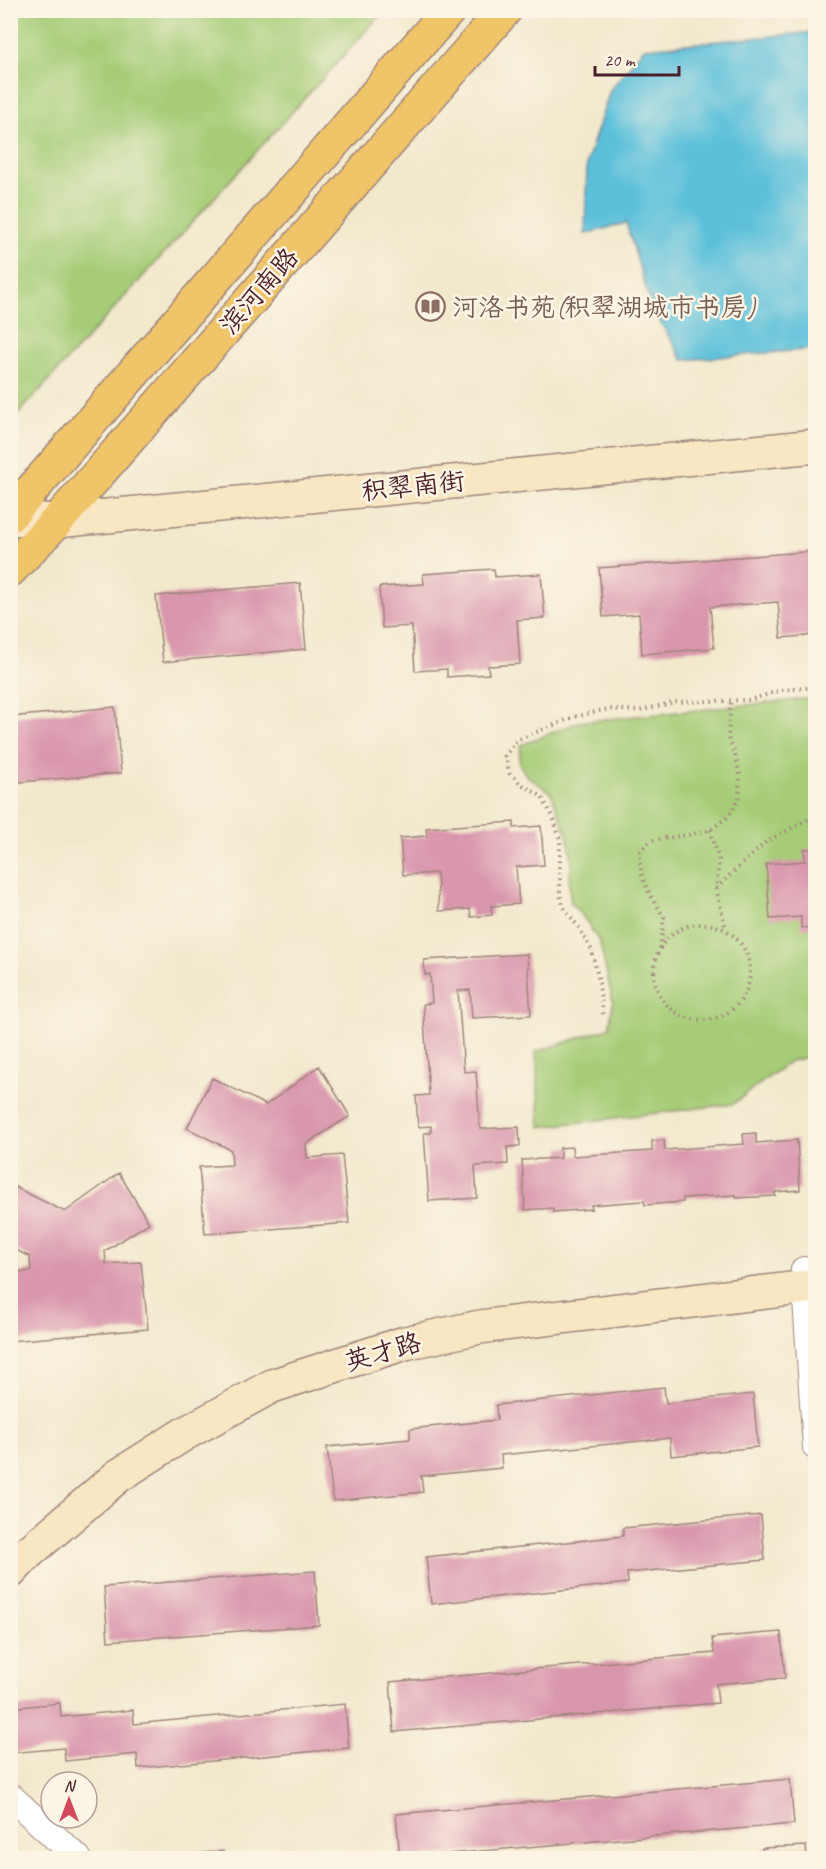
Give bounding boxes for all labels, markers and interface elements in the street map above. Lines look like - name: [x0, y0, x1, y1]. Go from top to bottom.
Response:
- scale bar: [595, 39, 679, 77]
- text: 20 m: [604, 49, 637, 71]
- street label: 滨河南路: [212, 241, 306, 341]
- library icon: 河洛书苑(积翠湖城市书房): [415, 291, 447, 323]
- place label: 河洛书苑(积翠湖城市书房): [452, 291, 757, 324]
- street label: 积翠南街: [360, 464, 466, 508]
- street label: 英才路: [341, 1325, 425, 1379]
- north arrow: [39, 1770, 99, 1830]
- text: N: [64, 1776, 77, 1796]

